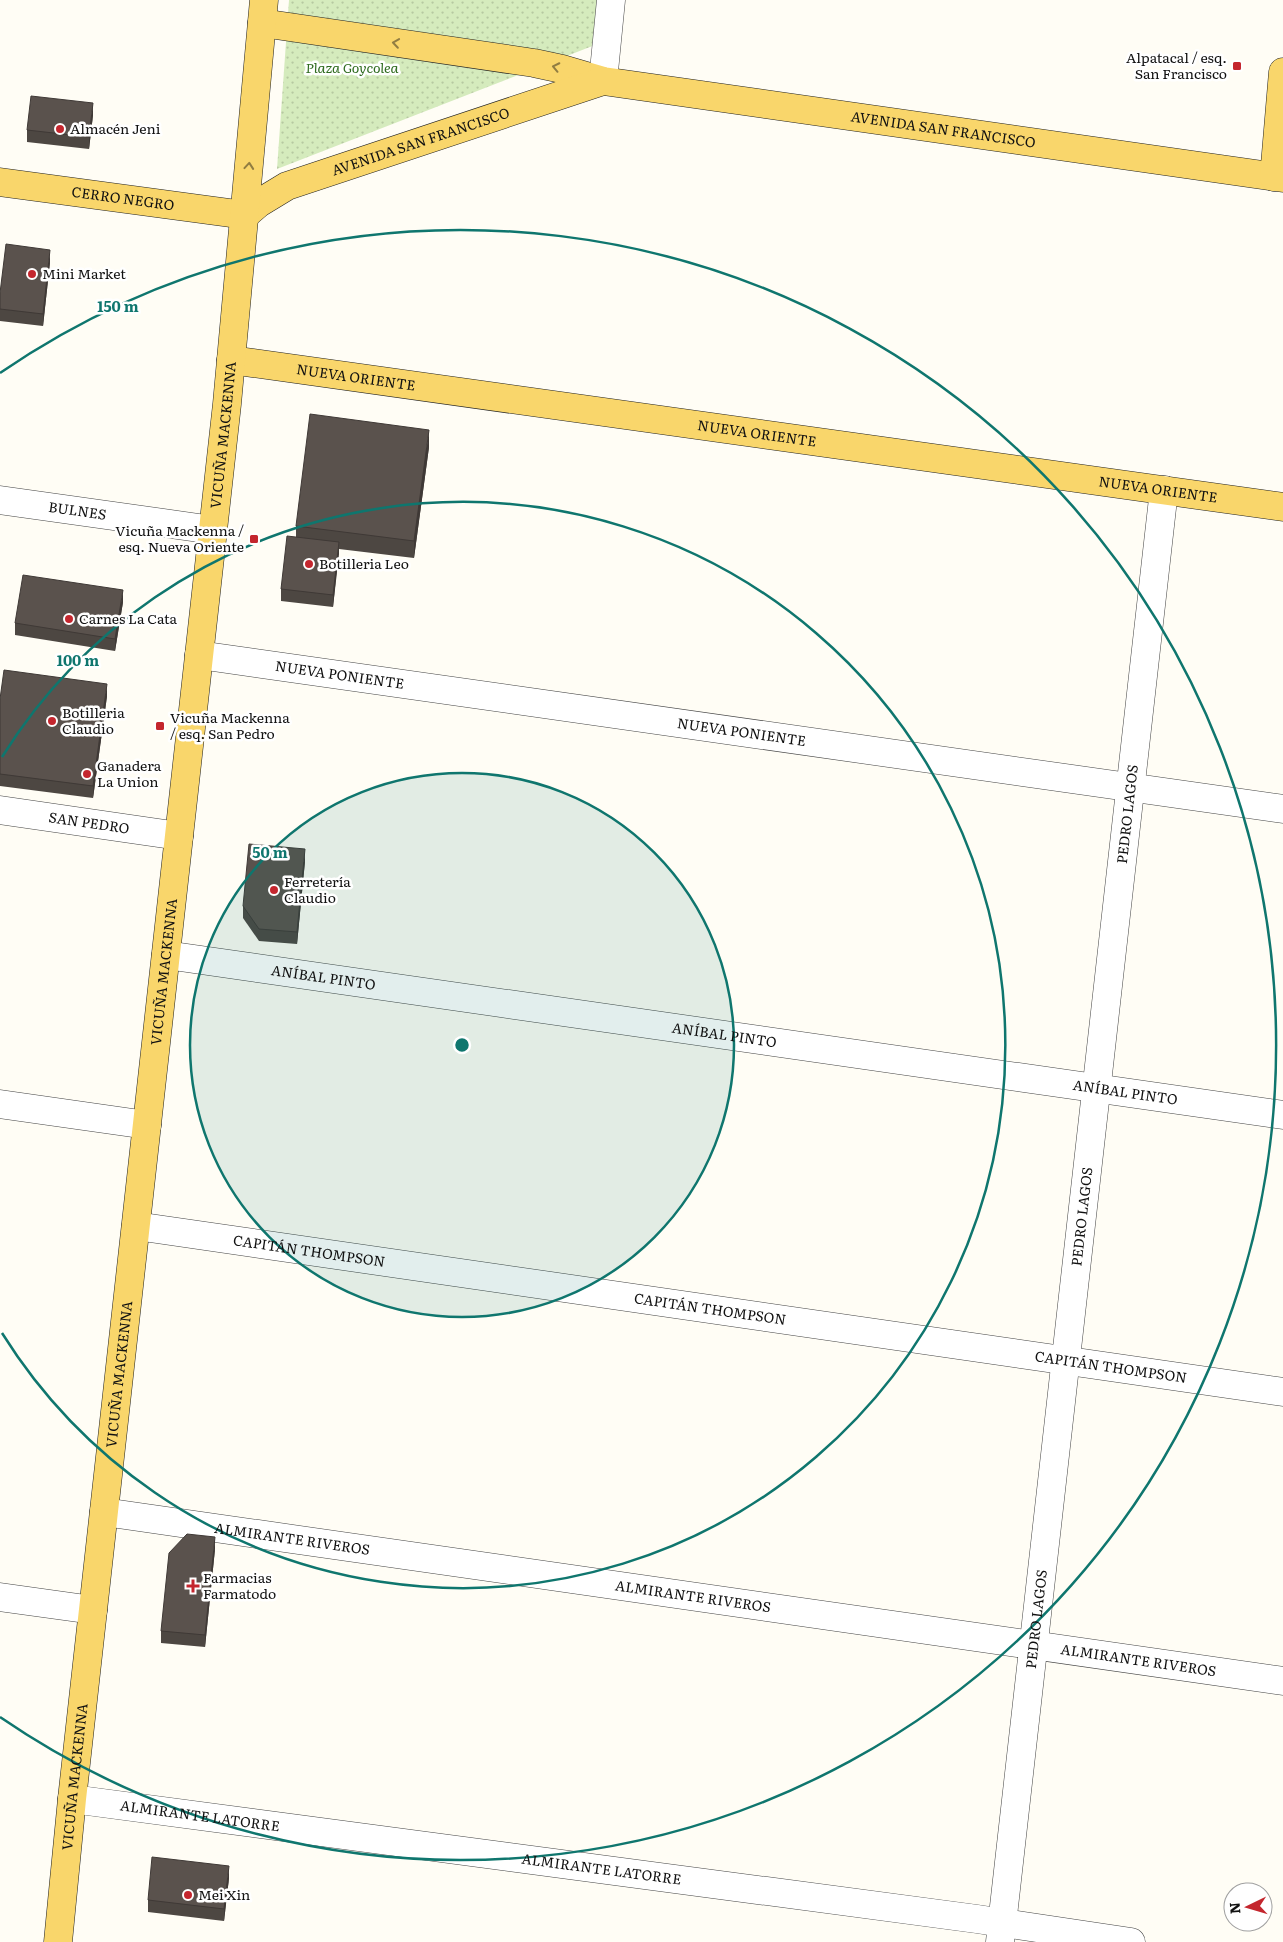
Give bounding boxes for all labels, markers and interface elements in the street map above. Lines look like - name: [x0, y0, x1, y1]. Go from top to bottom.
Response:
- one-way arrow: [391, 38, 399, 49]
- place label: Alpatacal / esq. San Francisco: [1126, 47, 1227, 83]
- park label: Plaza Goycolea: [305, 57, 399, 77]
- marker: Alpatacal / esq. San Francisco: [1231, 60, 1243, 72]
- one-way arrow: [552, 63, 561, 73]
- street label: AVENIDA SAN FRANCISCO: [329, 102, 512, 180]
- street label: AVENIDA SAN FRANCISCO: [850, 105, 1037, 152]
- place label: Almacén Jeni: [70, 118, 161, 138]
- marker: Almacén Jeni: [54, 123, 66, 135]
- one-way arrow: [244, 162, 255, 170]
- street label: CERRO NEGRO: [70, 181, 176, 214]
- place label: Mini Market: [42, 263, 126, 283]
- marker: Mini Market: [26, 268, 38, 280]
- text: 150 m: [97, 294, 139, 317]
- street label: NUEVA ORIENTE: [295, 358, 417, 395]
- street label: VICUÑA MACKENNA: [204, 360, 240, 509]
- street label: NUEVA ORIENTE: [696, 414, 818, 451]
- street label: NUEVA ORIENTE: [1097, 470, 1219, 507]
- street label: BULNES: [47, 496, 108, 524]
- place label: Vicuña Mackenna / esq. Nueva Oriente: [115, 520, 244, 556]
- marker: Vicuña Mackenna / esq. Nueva Oriente: [248, 533, 260, 545]
- place label: Botilleria Leo: [319, 553, 409, 573]
- marker: Botilleria Leo: [303, 558, 315, 570]
- place label: Carnes La Cata: [79, 608, 178, 628]
- marker: Carnes La Cata: [63, 613, 75, 625]
- text: 100 m: [57, 648, 99, 671]
- street label: NUEVA PONIENTE: [274, 655, 406, 693]
- place label: Botilleria Claudio: [62, 702, 125, 738]
- place label: Vicuña Mackenna / esq. San Pedro: [170, 707, 290, 743]
- street label: NUEVA PONIENTE: [676, 712, 808, 750]
- marker: Botilleria Claudio: [46, 715, 58, 727]
- marker: Vicuña Mackenna / esq. San Pedro: [154, 720, 166, 732]
- place label: Ganadera La Union: [97, 755, 162, 791]
- street label: PEDRO LAGOS: [1111, 763, 1142, 865]
- marker: Ganadera La Union: [81, 768, 93, 780]
- street label: SAN PEDRO: [48, 806, 131, 838]
- text: 50 m: [252, 840, 288, 863]
- place label: Ferretería Claudio: [284, 871, 351, 907]
- marker: Ferretería Claudio: [268, 884, 280, 896]
- street label: VICUÑA MACKENNA: [145, 896, 181, 1046]
- street label: ANÍBAL PINTO: [270, 959, 377, 994]
- street label: ANÍBAL PINTO: [671, 1017, 778, 1051]
- centre of rings: [453, 1036, 471, 1054]
- street label: ANÍBAL PINTO: [1072, 1074, 1179, 1109]
- street label: PEDRO LAGOS: [1065, 1166, 1096, 1267]
- street label: CAPITÁN THOMPSON: [232, 1229, 387, 1271]
- street label: CAPITÁN THOMPSON: [633, 1287, 788, 1329]
- street label: VICUÑA MACKENNA: [100, 1299, 136, 1449]
- street label: CAPITÁN THOMPSON: [1034, 1345, 1188, 1387]
- street label: ALMIRANTE RIVEROS: [213, 1517, 371, 1559]
- place label: Farmacias Farmatodo: [203, 1567, 276, 1603]
- street label: PEDRO LAGOS: [1020, 1568, 1051, 1670]
- street label: ALMIRANTE RIVEROS: [614, 1574, 772, 1616]
- marker: Farmacias Farmatodo: [187, 1580, 199, 1592]
- street label: ALMIRANTE RIVEROS: [1059, 1638, 1218, 1680]
- street label: VICUÑA MACKENNA: [56, 1702, 92, 1851]
- street label: ALMIRANTE LATORRE: [119, 1794, 281, 1835]
- street label: ALMIRANTE LATORRE: [520, 1848, 683, 1889]
- north arrow: [1223, 1882, 1273, 1932]
- place label: Mei Xin: [198, 1884, 250, 1904]
- marker: Mei Xin: [182, 1889, 194, 1901]
- text: N: [1224, 1901, 1245, 1915]

